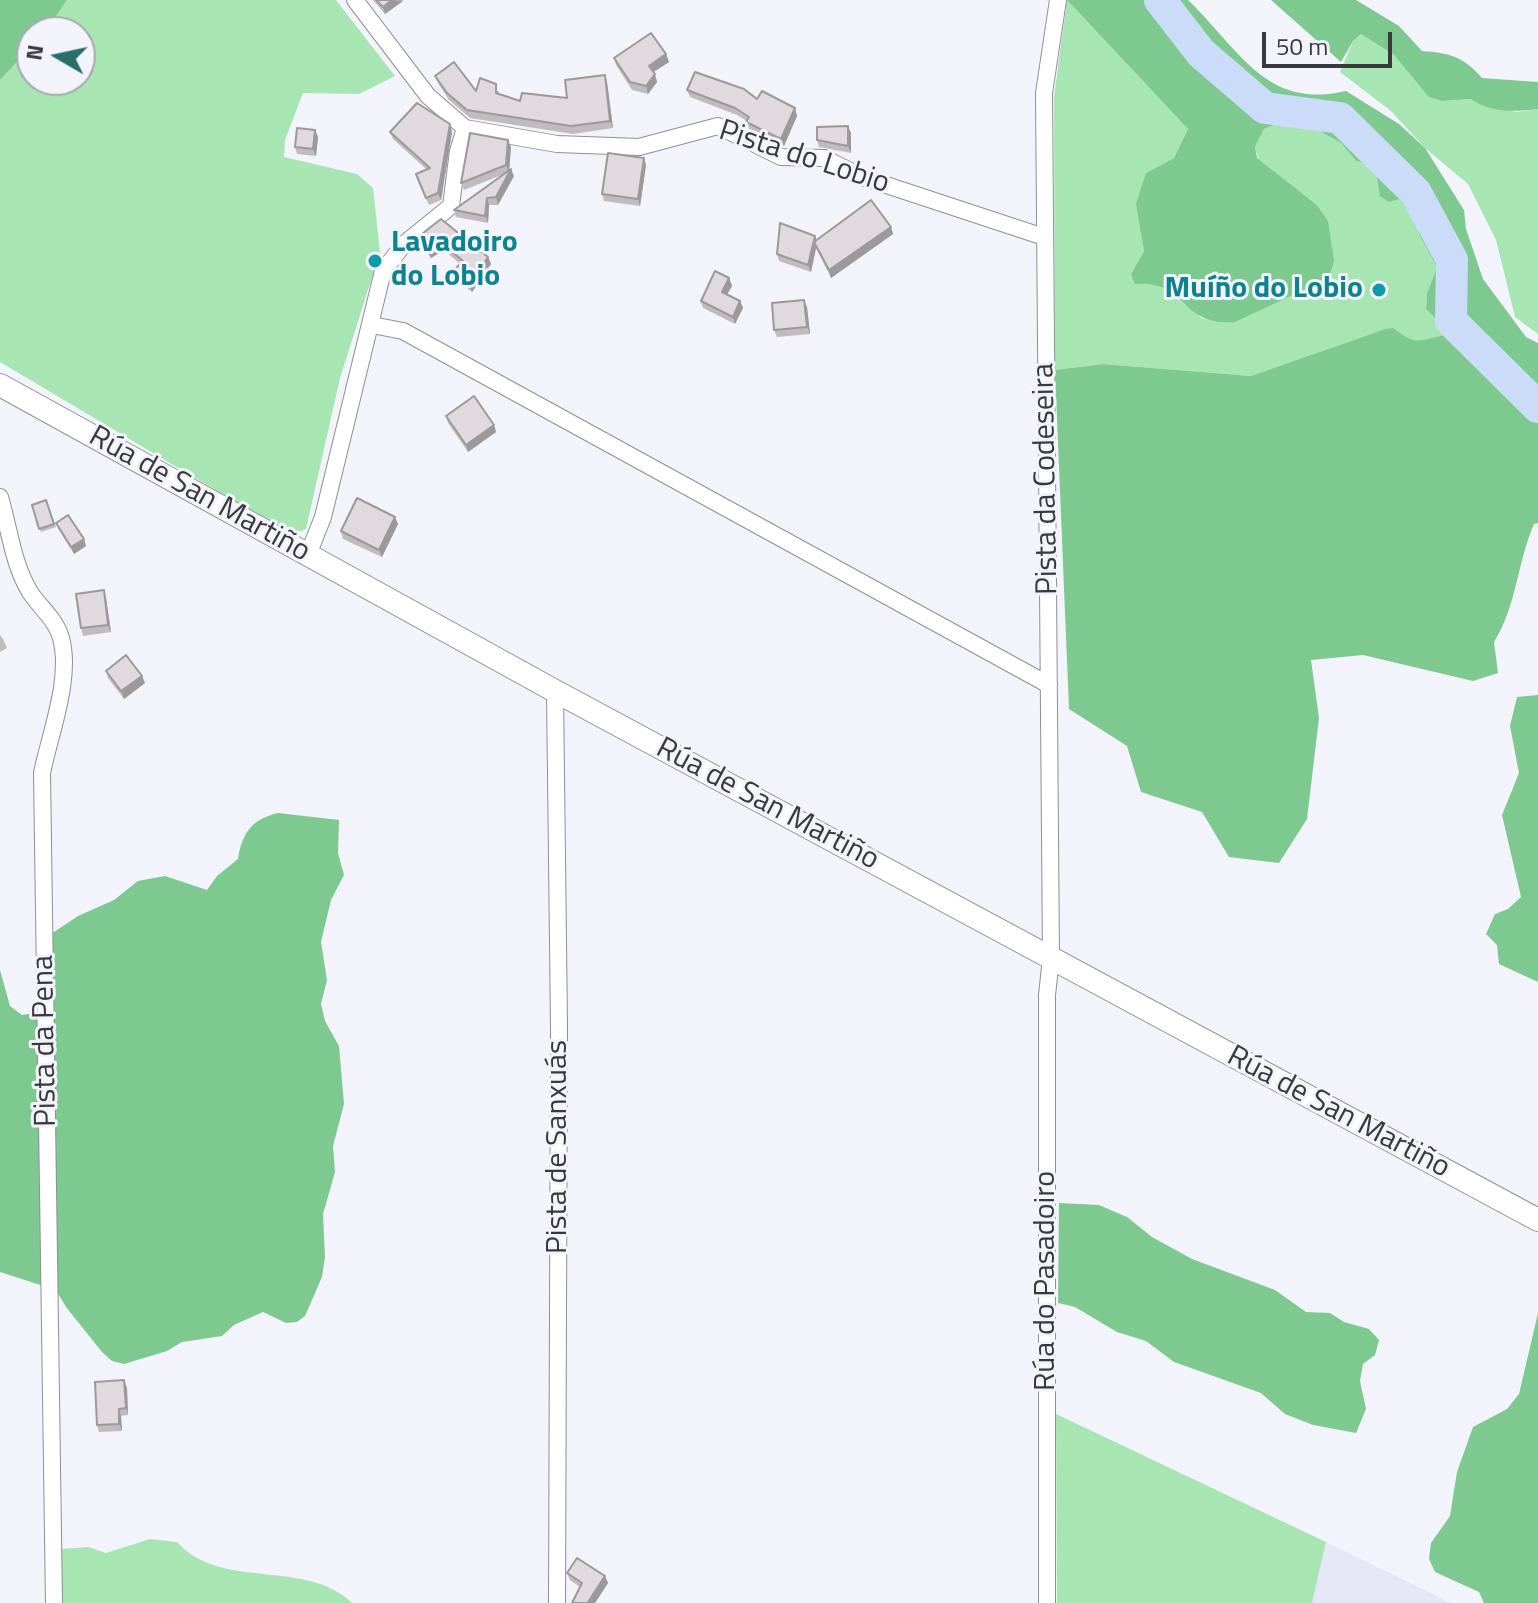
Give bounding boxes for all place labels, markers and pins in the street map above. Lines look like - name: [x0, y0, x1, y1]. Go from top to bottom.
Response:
- place label: Lavadoiro do Lobio: [391, 226, 518, 296]
- marker: Lavadoiro do Lobio: [366, 252, 384, 270]
- place label: Muíño do Lobio: [1165, 272, 1363, 308]
- marker: Muíño do Lobio: [1370, 281, 1388, 299]

